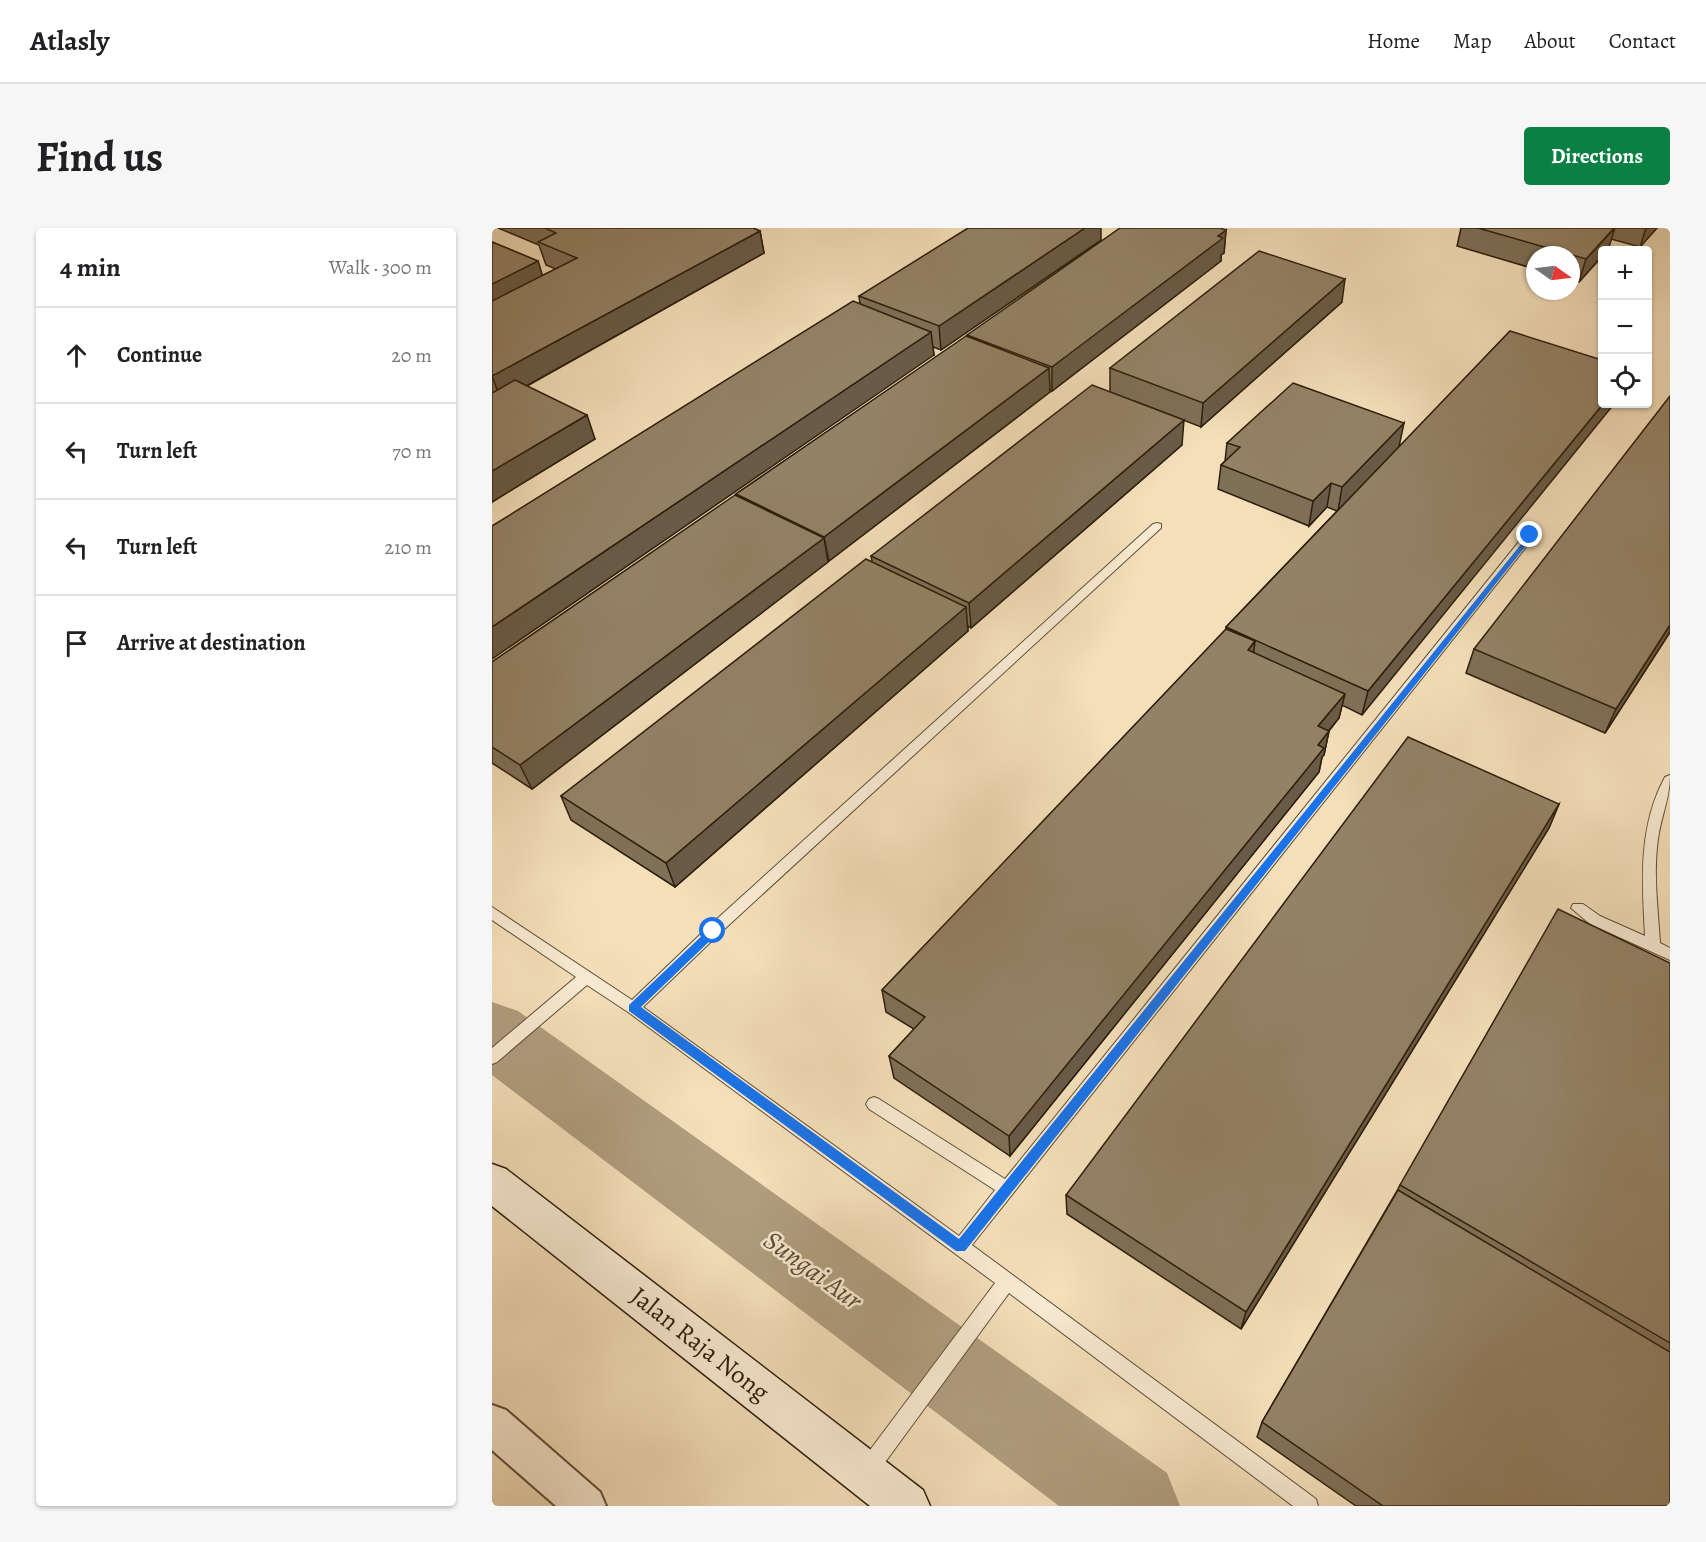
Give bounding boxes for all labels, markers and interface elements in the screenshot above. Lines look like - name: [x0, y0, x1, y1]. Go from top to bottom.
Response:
- text: Atlasly: [30, 22, 109, 60]
- text: Home: [1367, 27, 1420, 55]
- text: Map: [1453, 27, 1491, 55]
- text: About: [1524, 27, 1576, 55]
- text: Contact: [1609, 27, 1676, 55]
- button: Directions: [1524, 127, 1670, 185]
- text: Find us: [36, 128, 163, 185]
- north arrow: [1526, 246, 1580, 300]
- map controls: [1598, 246, 1652, 408]
- button: +: [1598, 246, 1652, 300]
- text: 4 min: [60, 250, 121, 285]
- text: Walk · 300 m: [329, 254, 432, 281]
- button: −: [1598, 300, 1652, 354]
- icon: ahead: [60, 339, 93, 372]
- text: Continue: [117, 340, 202, 370]
- text: 20 m: [391, 342, 432, 369]
- button: locate: [1598, 354, 1652, 408]
- icon: left: [60, 435, 93, 468]
- text: Turn left: [117, 436, 197, 466]
- text: 70 m: [392, 438, 432, 465]
- route end: [1516, 521, 1542, 547]
- icon: left: [60, 531, 93, 564]
- text: Turn left: [117, 532, 197, 562]
- text: 210 m: [384, 534, 432, 561]
- icon: arrive: [60, 627, 93, 660]
- text: Arrive at destination: [117, 628, 306, 658]
- route start: [699, 917, 725, 943]
- water label: Sungai Aur: [757, 1222, 871, 1319]
- street label: Jalan Raja Nong: [623, 1279, 777, 1409]

